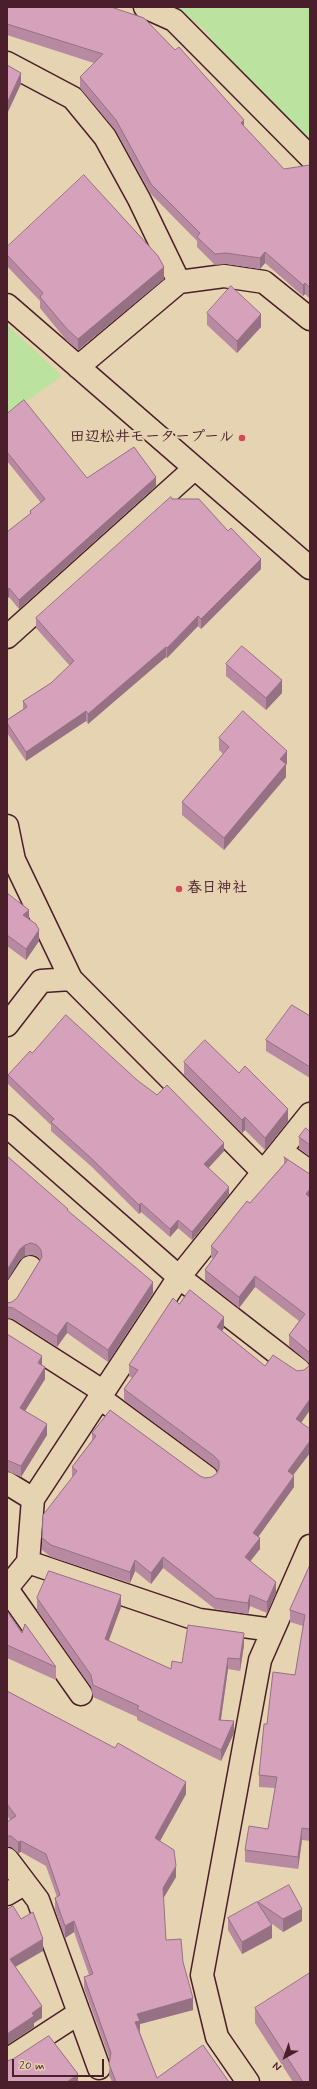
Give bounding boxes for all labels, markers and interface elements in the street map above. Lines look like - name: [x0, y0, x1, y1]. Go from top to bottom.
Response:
- place label: 田辺松井モータープール: [70, 429, 234, 447]
- marker: 田辺松井モータープール: [237, 433, 247, 443]
- place label: 春日神社: [187, 880, 247, 898]
- marker: 春日神社: [174, 884, 184, 894]
- north arrow: [265, 2037, 305, 2077]
- scale bar: [14, 2051, 106, 2077]
- text: 20 m: [19, 2058, 45, 2074]
- text: N: [270, 2058, 285, 2074]

